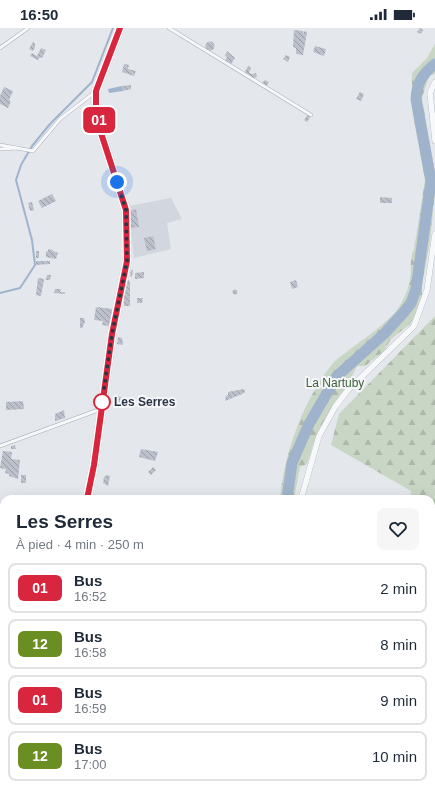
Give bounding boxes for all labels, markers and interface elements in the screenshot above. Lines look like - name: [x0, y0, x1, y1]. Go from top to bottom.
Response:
- text: 16:50: [20, 6, 58, 23]
- line badge: 01: [81, 107, 117, 133]
- text: 01: [91, 112, 107, 128]
- your location: [107, 172, 127, 192]
- park label: La Nartuby: [306, 376, 364, 390]
- marker: Les Serres: [93, 393, 111, 411]
- place label: Les Serres: [114, 395, 176, 409]
- button: heart: [377, 508, 419, 550]
- text: Les Serres: [16, 511, 113, 532]
- text: À pied · 4 min · 250 m: [16, 537, 144, 552]
- text: Bus: [74, 572, 102, 589]
- text: 01: [32, 580, 48, 596]
- text: 2 min: [380, 580, 417, 597]
- text: 16:52: [74, 589, 107, 604]
- text: Bus: [74, 628, 102, 645]
- text: 12: [32, 636, 48, 652]
- text: 8 min: [380, 636, 417, 653]
- text: 16:58: [74, 645, 107, 660]
- text: Bus: [74, 684, 102, 701]
- text: 01: [32, 692, 48, 708]
- text: 9 min: [380, 692, 417, 709]
- text: 16:59: [74, 701, 107, 716]
- text: Bus: [74, 740, 102, 757]
- text: 12: [32, 748, 48, 764]
- text: 10 min: [372, 748, 417, 765]
- text: 17:00: [74, 757, 107, 772]

